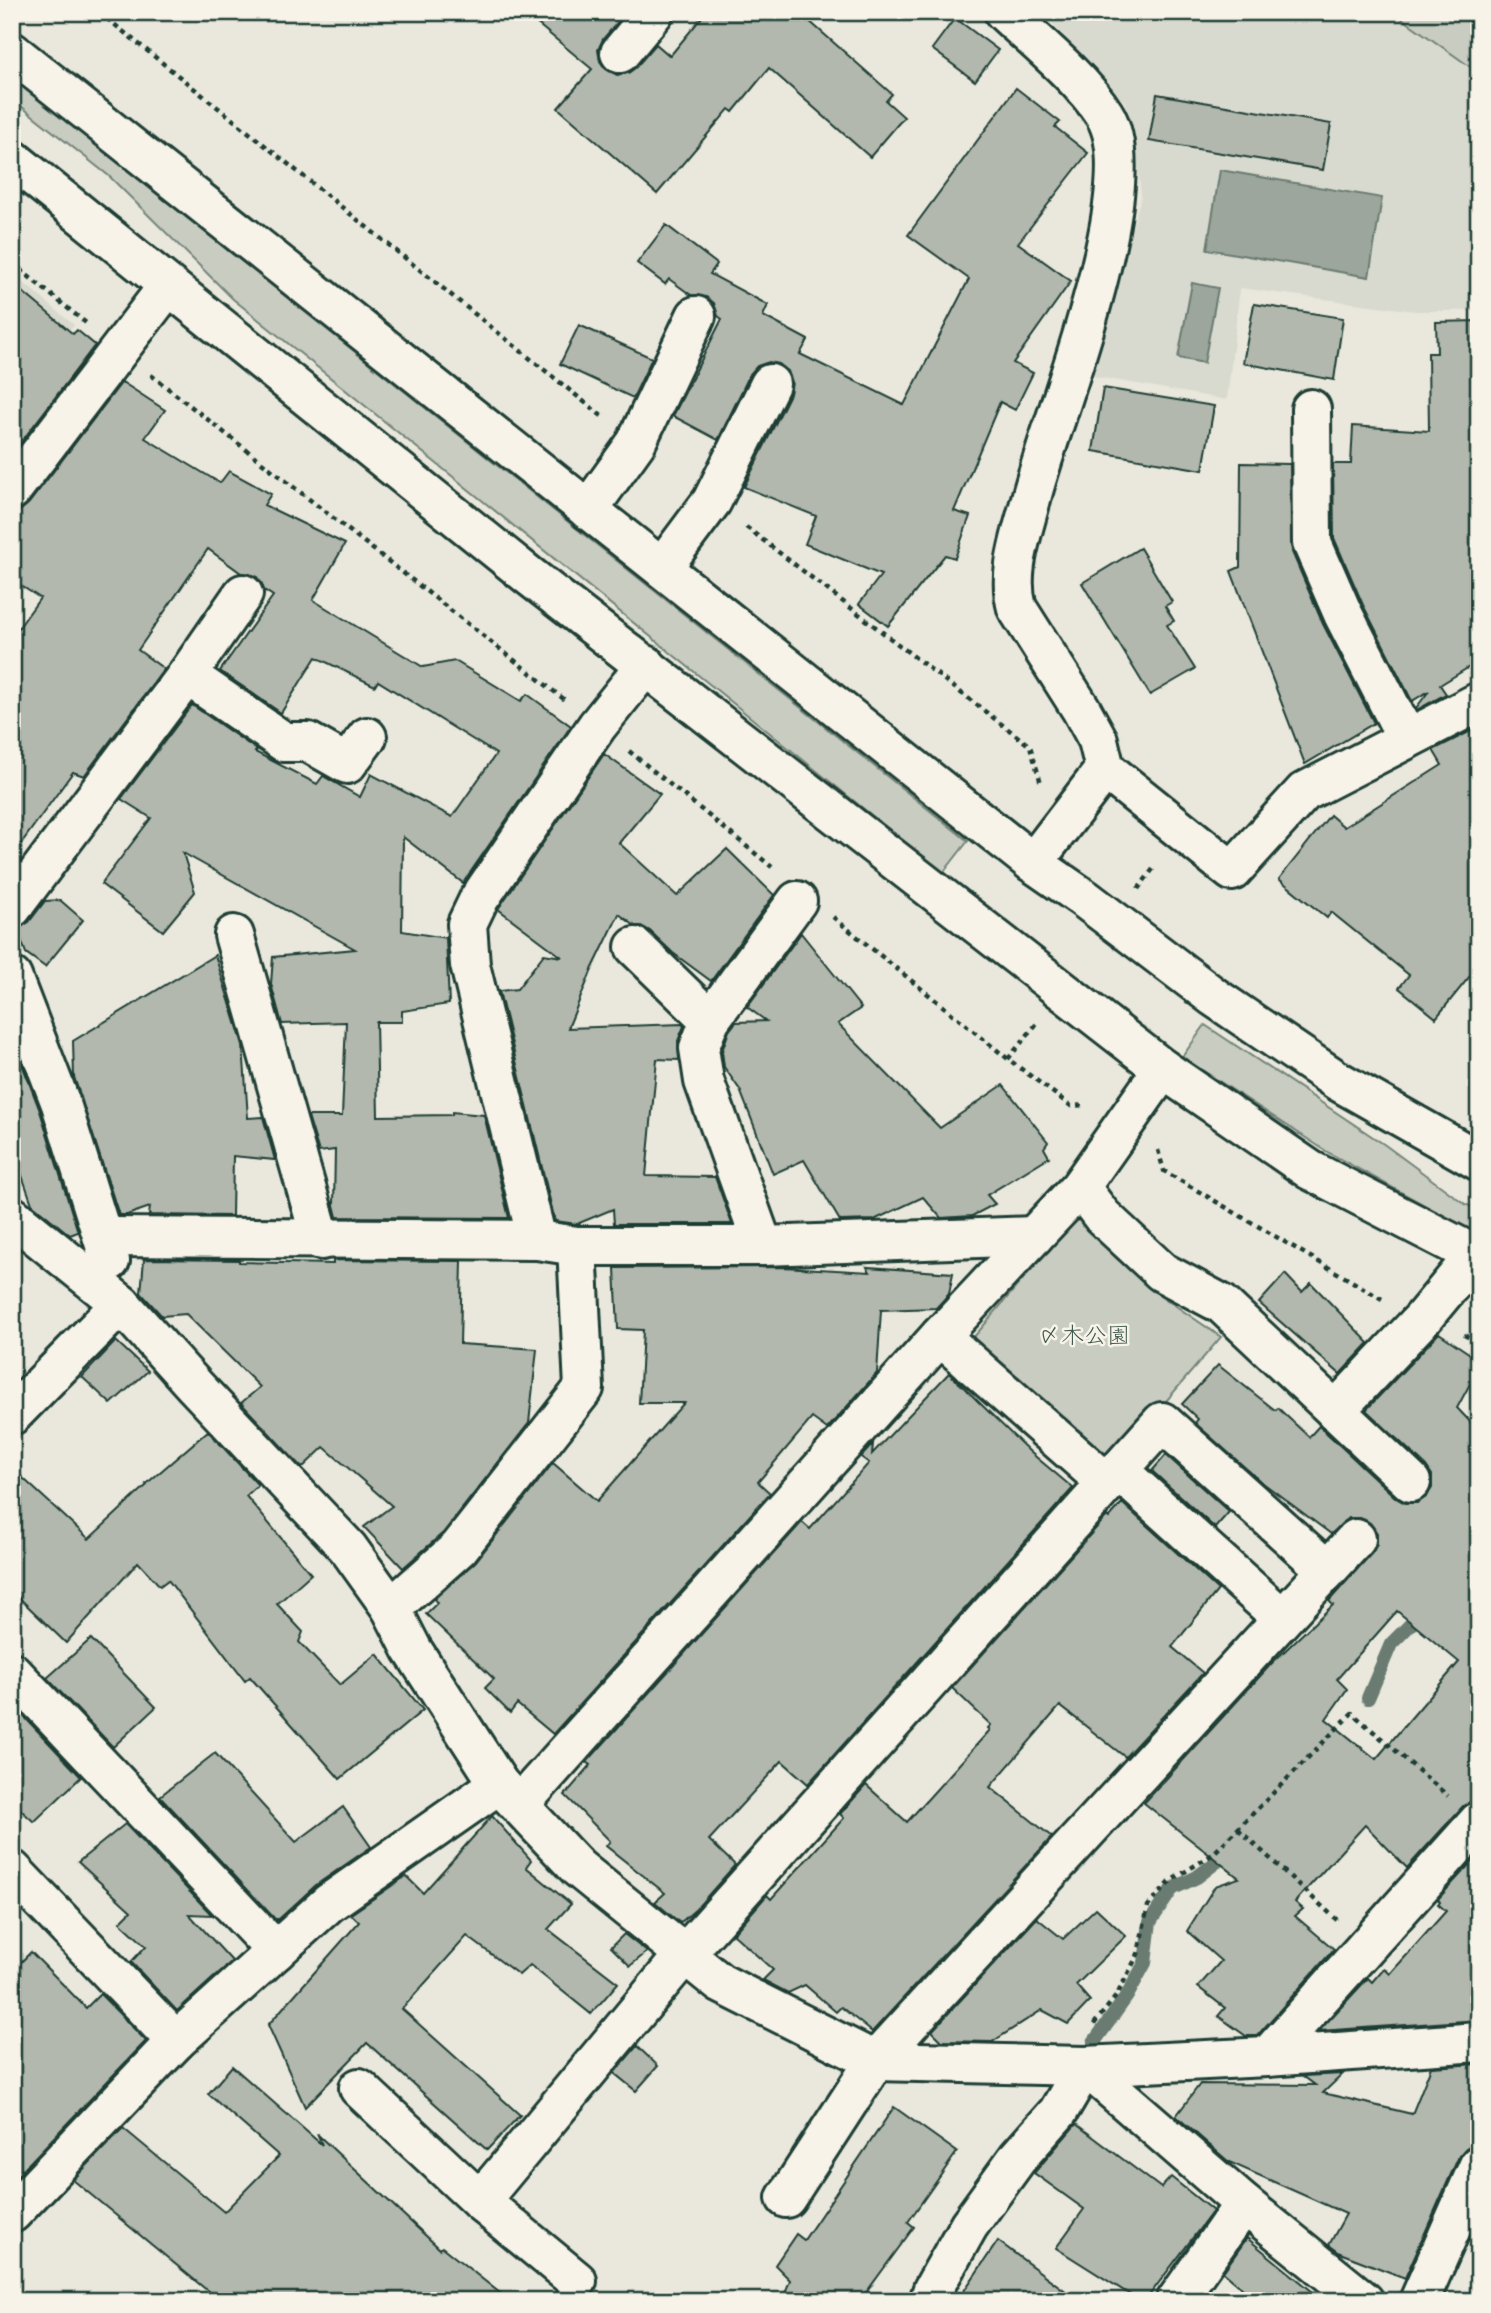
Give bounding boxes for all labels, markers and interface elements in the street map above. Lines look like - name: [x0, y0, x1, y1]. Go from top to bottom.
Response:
- park label: 〆木公園: [1038, 1315, 1130, 1356]

